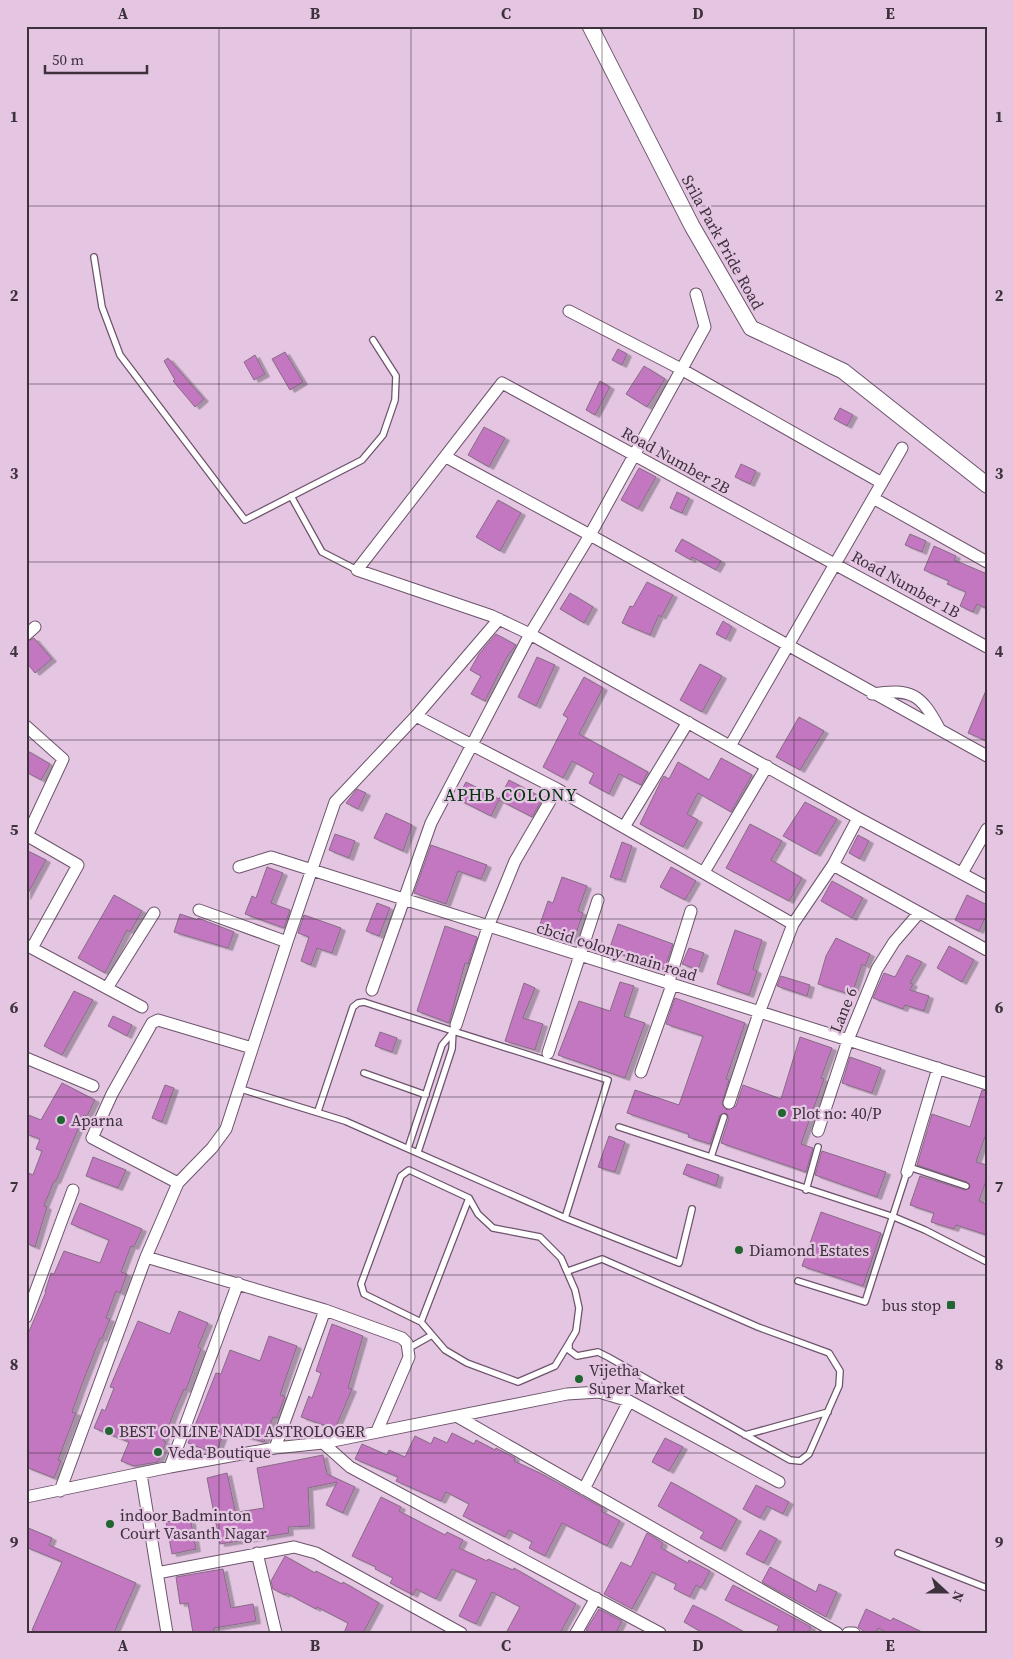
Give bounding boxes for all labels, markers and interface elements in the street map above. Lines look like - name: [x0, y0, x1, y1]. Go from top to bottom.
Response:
- text: A: [118, 2, 129, 24]
- text: B: [310, 2, 321, 24]
- text: C: [501, 2, 511, 24]
- text: D: [692, 2, 704, 24]
- text: E: [885, 2, 895, 24]
- scale bar: [45, 42, 148, 74]
- text: 50 m: [52, 49, 84, 70]
- text: 1: [10, 105, 18, 127]
- text: 1: [995, 105, 1003, 127]
- street label: Srila Park Pride Road: [677, 171, 769, 313]
- text: 2: [10, 284, 19, 306]
- text: 2: [995, 284, 1004, 306]
- street label: Road Number 2B: [618, 421, 734, 499]
- text: 3: [10, 462, 19, 484]
- text: 3: [995, 462, 1004, 484]
- street label: Road Number 1B: [848, 545, 964, 623]
- text: 4: [10, 640, 19, 662]
- text: 4: [995, 640, 1004, 662]
- district label: APHB COLONY: [444, 782, 578, 807]
- text: 5: [10, 818, 19, 840]
- text: 5: [995, 818, 1004, 840]
- street label: cbcid colony main road: [534, 916, 700, 986]
- street label: Lane 6: [824, 984, 862, 1036]
- text: 6: [10, 996, 19, 1018]
- text: 6: [995, 996, 1004, 1018]
- place label: Plot no: 40/P: [792, 1102, 882, 1124]
- marker: Plot no: 40/P: [776, 1107, 788, 1119]
- place label: Aparna: [71, 1109, 124, 1131]
- marker: Aparna: [55, 1114, 67, 1126]
- text: 7: [10, 1175, 19, 1197]
- text: 7: [995, 1175, 1004, 1197]
- place label: Diamond Estates: [749, 1239, 869, 1261]
- marker: Diamond Estates: [733, 1244, 745, 1256]
- place label: bus stop: [882, 1294, 941, 1316]
- marker: bus stop: [945, 1299, 957, 1311]
- text: 8: [10, 1353, 18, 1375]
- text: 8: [995, 1353, 1003, 1375]
- place label: Vijetha Super Market: [589, 1359, 686, 1399]
- marker: Vijetha Super Market: [573, 1373, 585, 1385]
- place label: BEST ONLINE NADI ASTROLOGER: [119, 1420, 366, 1442]
- marker: BEST ONLINE NADI ASTROLOGER: [103, 1425, 115, 1437]
- place label: Veda Boutique: [168, 1441, 271, 1463]
- marker: Veda Boutique: [152, 1446, 164, 1458]
- place label: indoor Badminton Court Vasanth Nagar: [120, 1504, 267, 1544]
- marker: indoor Badminton Court Vasanth Nagar: [104, 1518, 116, 1530]
- text: 9: [10, 1531, 19, 1553]
- text: 9: [995, 1531, 1004, 1553]
- north arrow: [920, 1566, 970, 1616]
- text: N: [947, 1588, 969, 1605]
- text: A: [118, 1634, 129, 1656]
- text: B: [310, 1634, 321, 1656]
- text: C: [501, 1634, 511, 1656]
- text: D: [692, 1634, 704, 1656]
- text: E: [885, 1634, 895, 1656]

